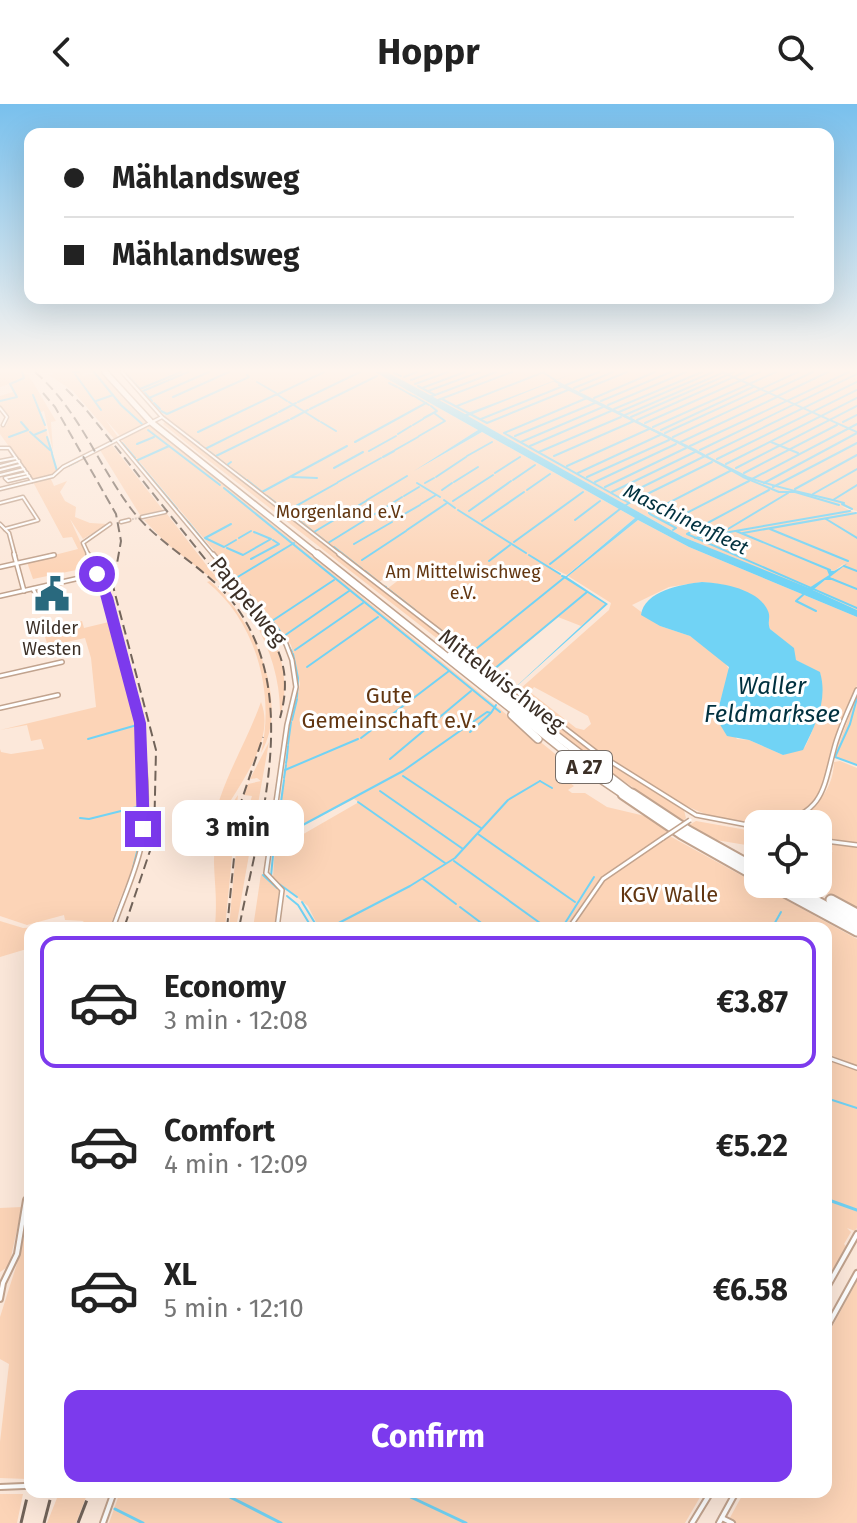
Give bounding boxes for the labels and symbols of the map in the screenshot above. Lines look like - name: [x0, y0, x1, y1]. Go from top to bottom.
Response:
- water label: Maschinenfleet: [620, 478, 753, 560]
- park label: Morgenland e.V.: [276, 501, 404, 523]
- street label: Pappelweg: [204, 551, 293, 652]
- route start: [79, 556, 115, 592]
- park label: Am Mittelwischweg e.V.: [385, 561, 541, 604]
- public building icon: Wilder Westen: [33, 575, 71, 613]
- place label: Wilder Westen: [22, 617, 82, 660]
- street label: Mittelwischweg: [433, 623, 570, 738]
- water label: Waller Feldmarksee: [704, 672, 840, 728]
- park label: Gute Gemeinschaft e.V.: [302, 682, 476, 734]
- road number: A 27: [556, 751, 612, 783]
- callout: 3 min: [171, 801, 303, 857]
- route end: [125, 811, 161, 847]
- park label: KGV Walle: [620, 881, 718, 908]

